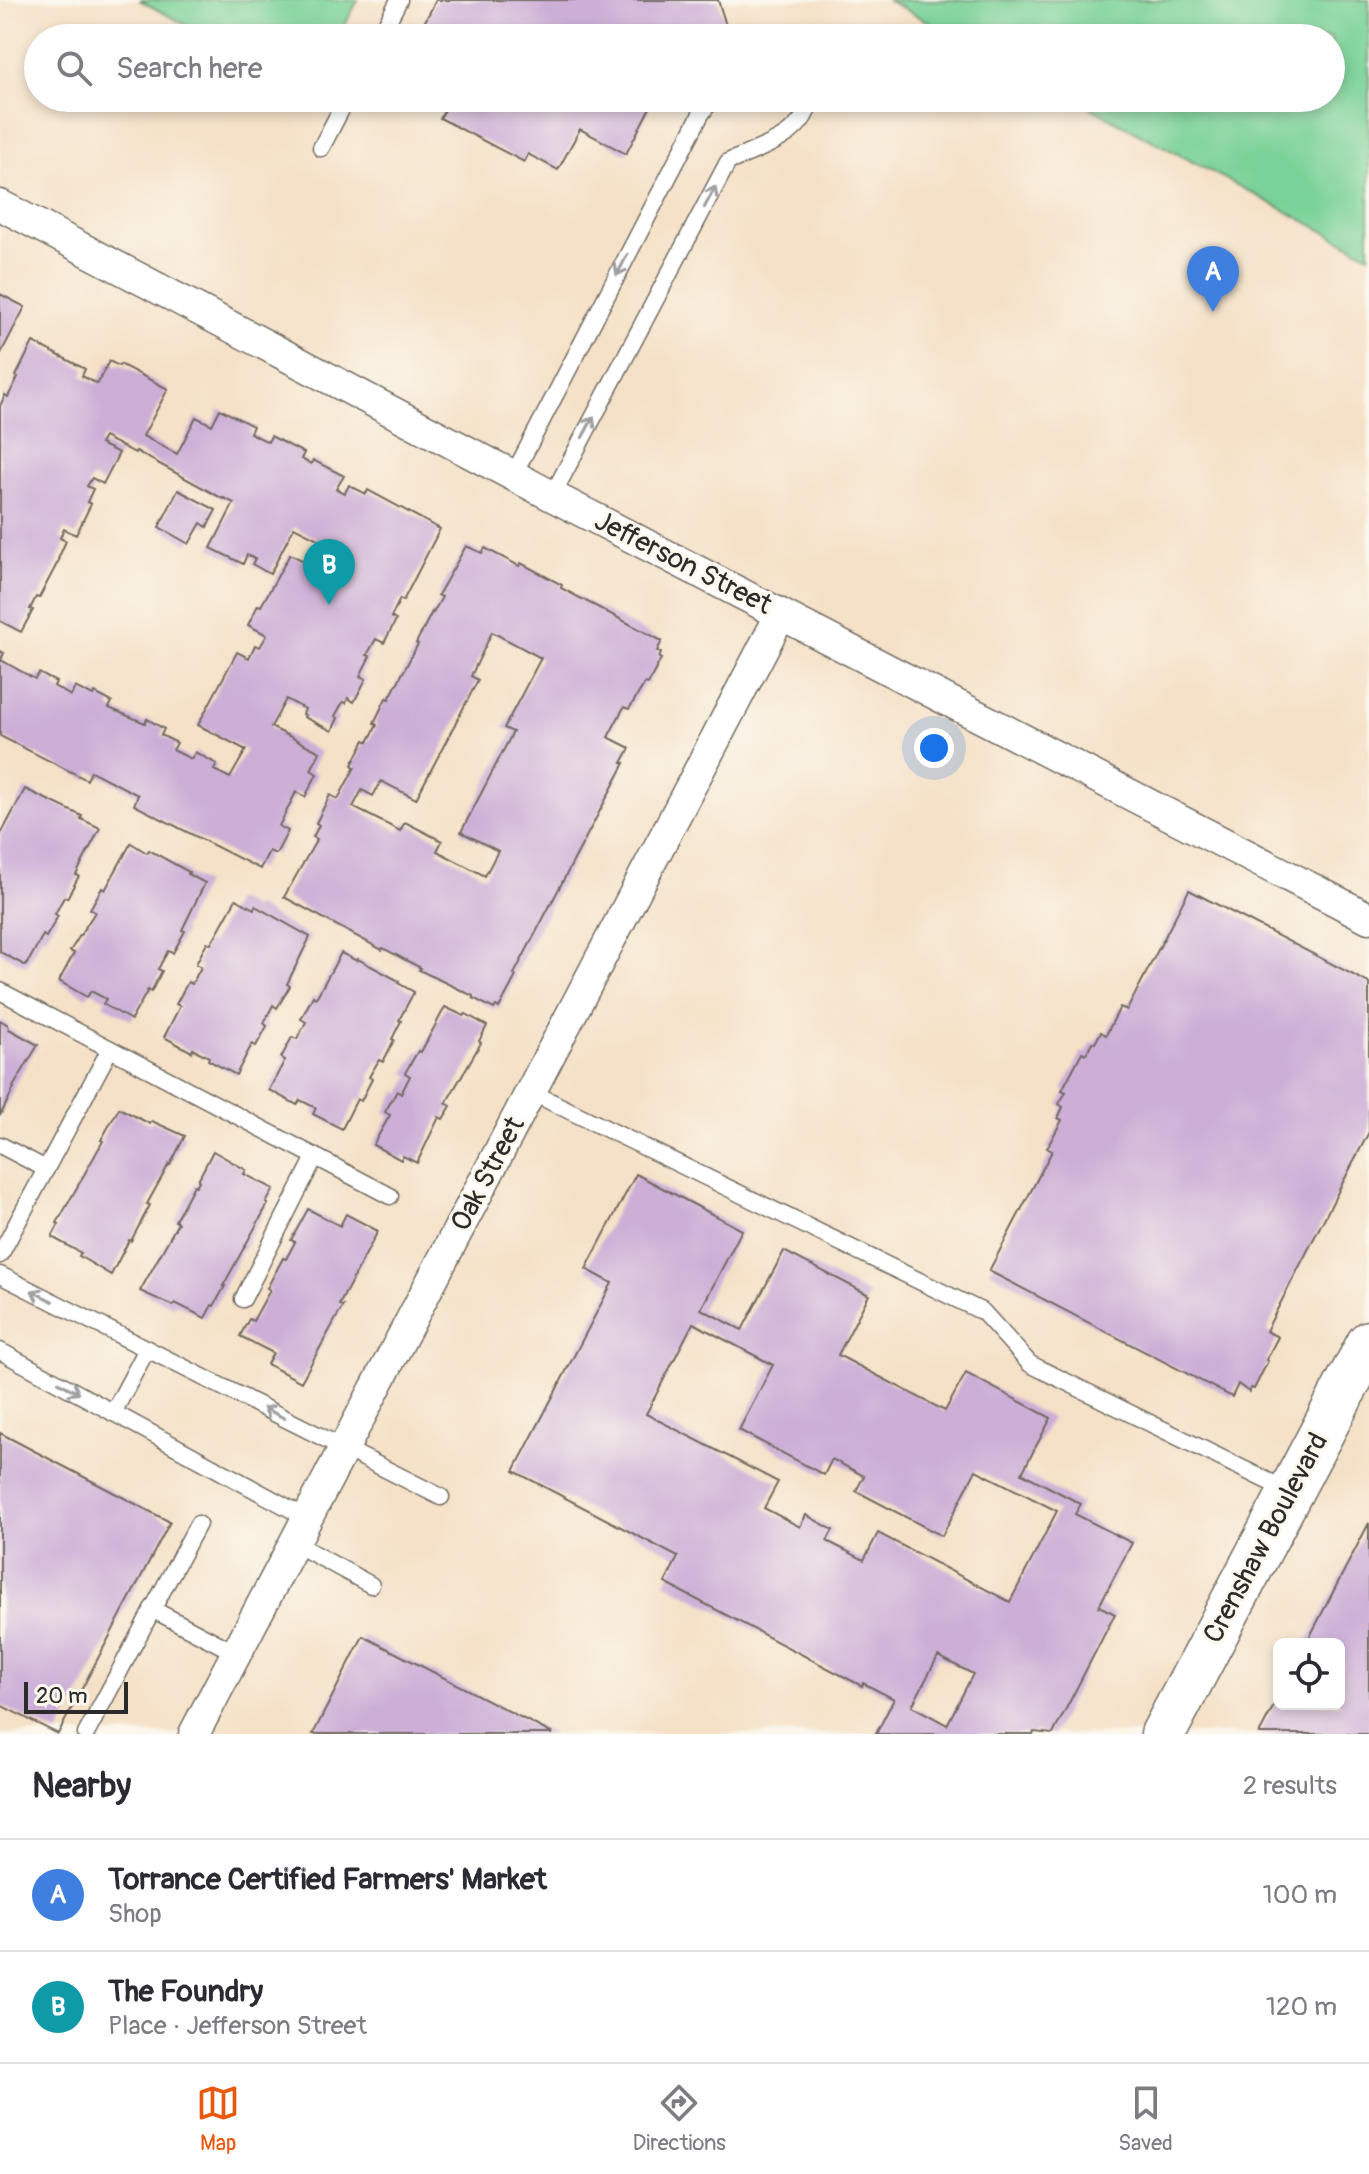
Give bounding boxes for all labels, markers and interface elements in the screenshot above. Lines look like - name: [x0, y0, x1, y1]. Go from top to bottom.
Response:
- search box: [24, 24, 1345, 112]
- icon: search: [52, 46, 96, 90]
- text: Search here: [116, 50, 263, 87]
- one-way arrow: [702, 186, 718, 210]
- pin: A: [1187, 246, 1239, 312]
- one-way arrow: [614, 252, 630, 276]
- one-way arrow: [581, 416, 597, 440]
- street label: Jefferson Street: [588, 503, 778, 623]
- pin: B: [303, 539, 355, 605]
- your location: [914, 728, 954, 768]
- street label: Oak Street: [443, 1110, 533, 1237]
- one-way arrow: [30, 1288, 54, 1303]
- one-way arrow: [56, 1381, 80, 1396]
- one-way arrow: [262, 1405, 286, 1421]
- street label: Crenshaw Boulevard: [1196, 1427, 1336, 1649]
- map controls: [1273, 1638, 1345, 1710]
- button: locate: [1273, 1638, 1345, 1710]
- scale bar: [24, 1678, 128, 1714]
- text: 20 m: [36, 1682, 88, 1710]
- text: Nearby: [32, 1765, 131, 1808]
- text: 2 results: [1243, 1770, 1337, 1802]
- text: Torrance Certified Farmers' Market: [108, 1861, 547, 1898]
- text: A: [50, 1879, 66, 1911]
- text: 100 m: [1263, 1879, 1337, 1911]
- text: Shop: [108, 1898, 162, 1930]
- text: The Foundry: [108, 1973, 263, 2010]
- text: B: [51, 1991, 65, 2023]
- text: 120 m: [1266, 1991, 1337, 2023]
- text: Place · Jefferson Street: [108, 2010, 367, 2042]
- tab: Map: [196, 2081, 240, 2157]
- tab: Directions: [633, 2081, 726, 2157]
- tab: Saved: [1118, 2081, 1173, 2157]

